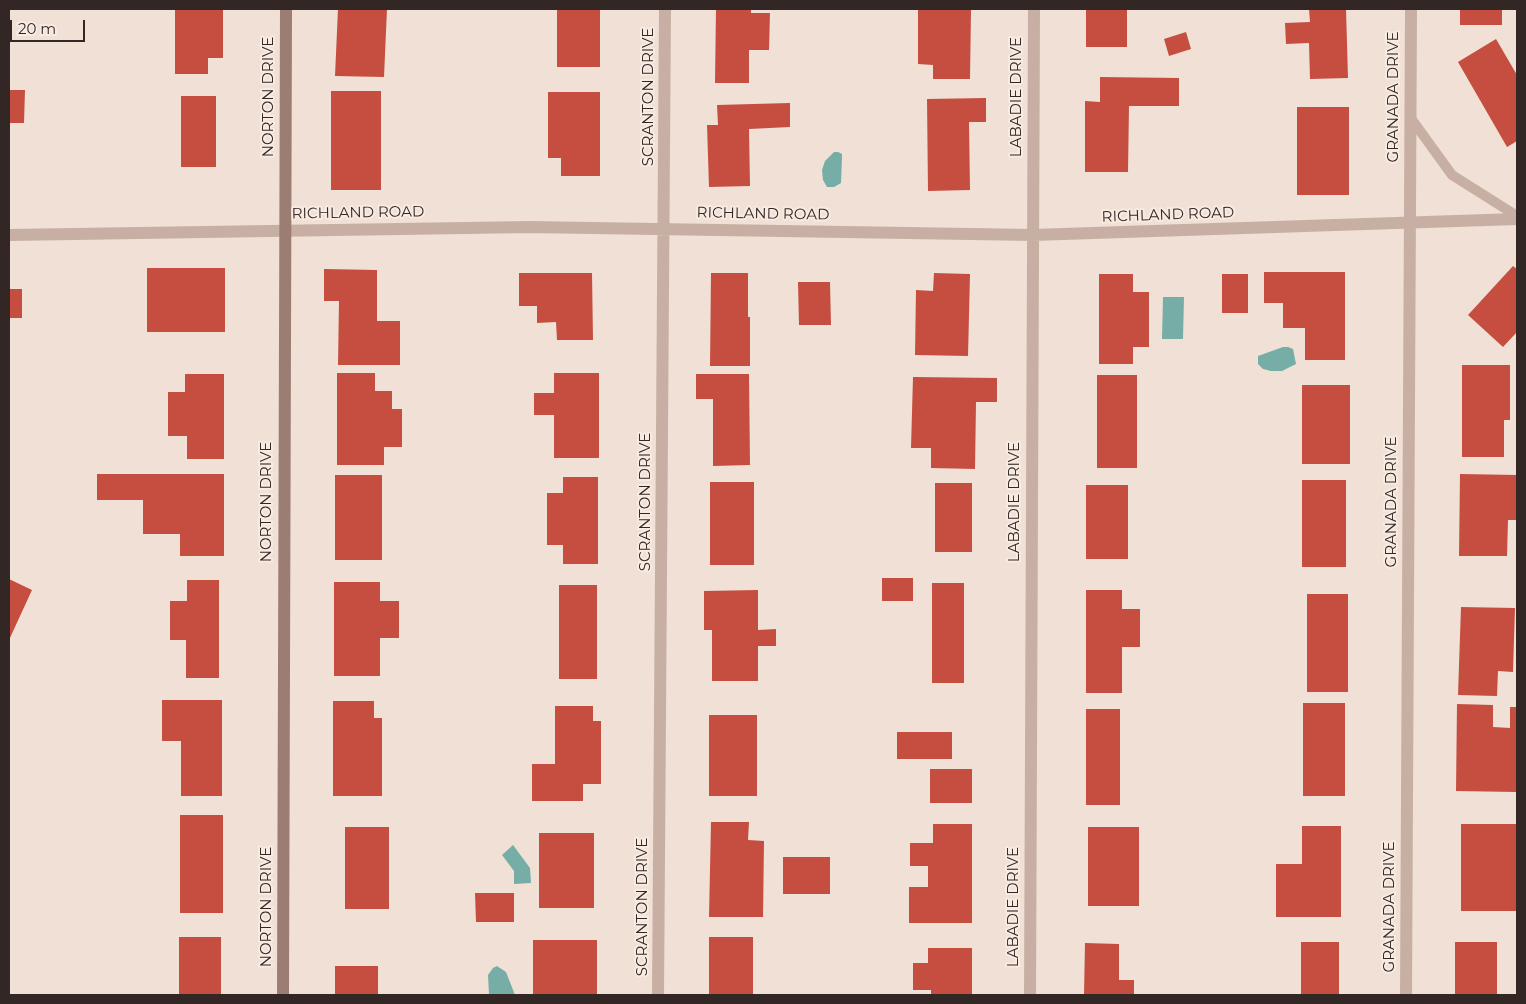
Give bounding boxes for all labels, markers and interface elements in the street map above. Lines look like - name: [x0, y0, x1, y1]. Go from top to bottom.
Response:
- scale bar: [12, 10, 88, 42]
- text: 20 m: [18, 19, 56, 38]
- street label: SCRANTON DRIVE: [640, 28, 658, 166]
- street label: GRANADA DRIVE: [1385, 32, 1403, 162]
- street label: NORTON DRIVE: [260, 37, 278, 157]
- street label: LABADIE DRIVE: [1008, 37, 1026, 157]
- street label: RICHLAND ROAD: [291, 203, 425, 223]
- street label: RICHLAND ROAD: [696, 204, 830, 224]
- street label: RICHLAND ROAD: [1101, 204, 1235, 226]
- street label: SCRANTON DRIVE: [637, 433, 655, 571]
- street label: GRANADA DRIVE: [1383, 437, 1401, 567]
- street label: NORTON DRIVE: [258, 442, 276, 562]
- street label: LABADIE DRIVE: [1006, 442, 1024, 562]
- street label: SCRANTON DRIVE: [634, 838, 652, 976]
- street label: GRANADA DRIVE: [1381, 842, 1399, 972]
- street label: NORTON DRIVE: [258, 847, 276, 967]
- street label: LABADIE DRIVE: [1005, 847, 1023, 967]

